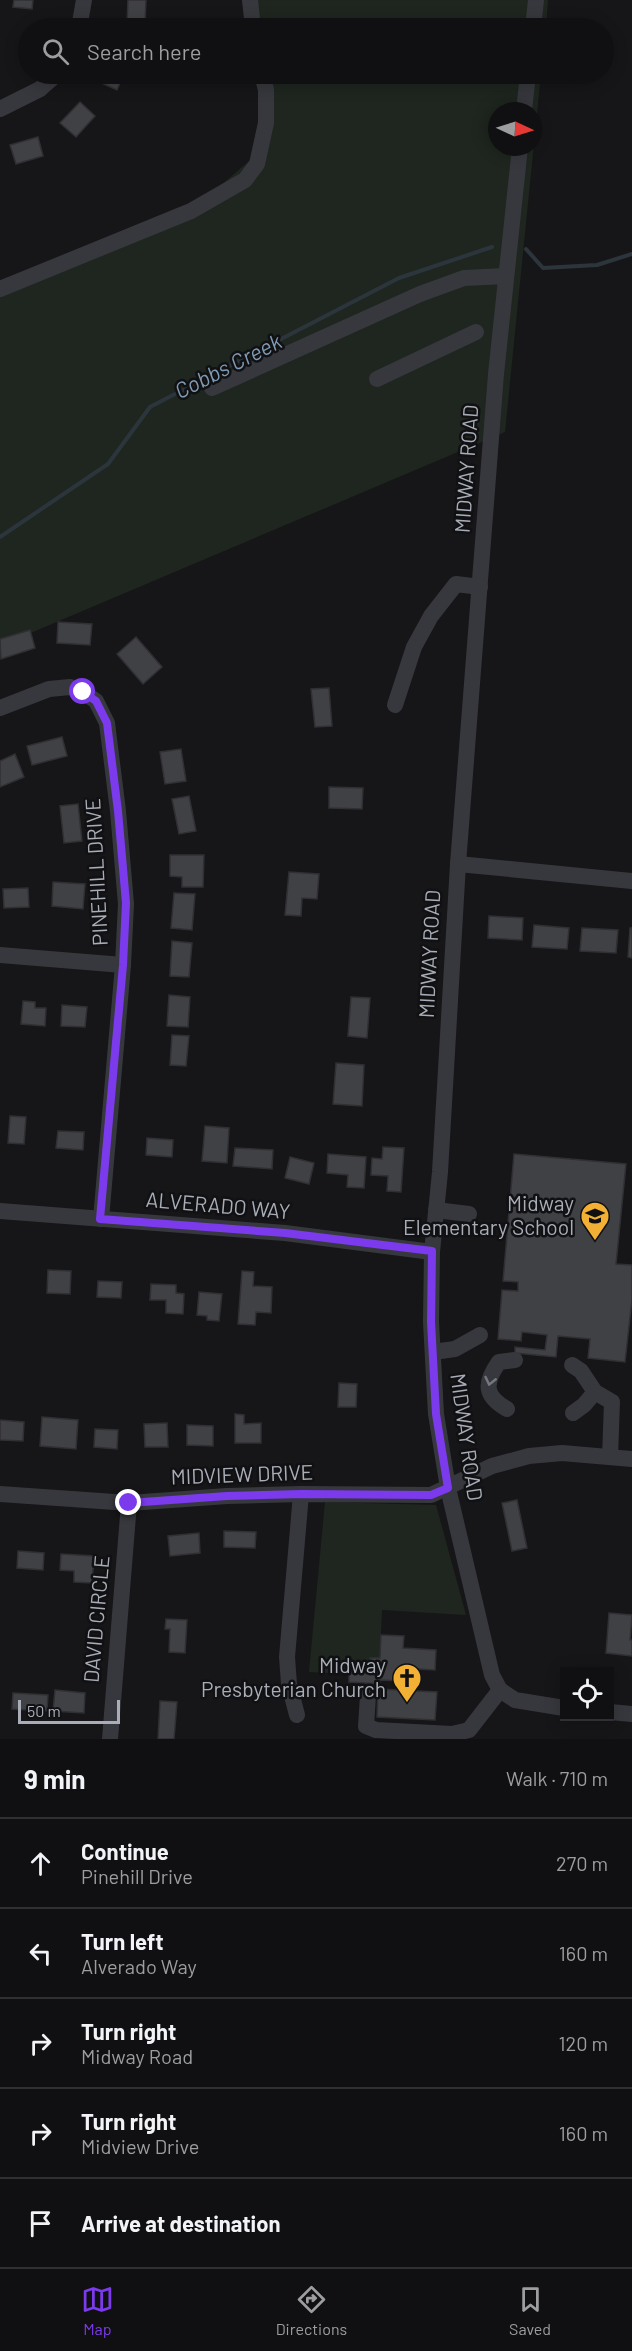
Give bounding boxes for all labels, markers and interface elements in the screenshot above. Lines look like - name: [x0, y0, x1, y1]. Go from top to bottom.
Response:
- search box: [18, 18, 614, 84]
- icon: search: [39, 35, 72, 68]
- text: Search here: [87, 38, 201, 64]
- north arrow: [488, 102, 542, 156]
- water label: Cobbs Creek: [170, 327, 286, 403]
- street label: MIDWAY ROAD: [449, 404, 482, 534]
- route start: [69, 678, 95, 704]
- street label: PINEHILL DRIVE: [79, 798, 112, 947]
- street label: MIDWAY ROAD: [413, 889, 444, 1019]
- street label: ALVERADO WAY: [145, 1186, 292, 1223]
- place label: Midway Elementary School: [403, 1190, 574, 1239]
- school or university icon: Midway Elementary School: [579, 1200, 611, 1242]
- street label: MIDWAY ROAD: [446, 1371, 489, 1502]
- one-way arrow: [485, 1376, 498, 1386]
- street label: MIDVIEW DRIVE: [170, 1459, 314, 1488]
- route end: [115, 1489, 141, 1515]
- street label: DAVID CIRCLE: [77, 1554, 114, 1684]
- place label: Midway Presbyterian Church: [201, 1652, 386, 1701]
- church icon: Midway Presbyterian Church: [391, 1662, 423, 1704]
- map controls: [560, 1667, 614, 1721]
- button: locate: [560, 1667, 614, 1721]
- scale bar: [18, 1697, 120, 1724]
- text: 50 m: [27, 1701, 61, 1720]
- text: 9 min: [24, 1763, 86, 1794]
- text: Walk · 710 m: [506, 1766, 608, 1790]
- text: Continue: [81, 1838, 169, 1864]
- icon: ahead: [24, 1847, 57, 1880]
- text: 270 m: [556, 1851, 608, 1875]
- text: Pinehill Drive: [81, 1864, 193, 1888]
- text: Turn left: [81, 1928, 164, 1954]
- icon: left: [24, 1937, 57, 1970]
- text: 160 m: [559, 1941, 608, 1965]
- text: Alverado Way: [81, 1954, 197, 1978]
- text: Turn right: [81, 2018, 176, 2044]
- icon: right: [24, 2027, 57, 2060]
- text: 120 m: [558, 2031, 608, 2055]
- text: Midway Road: [81, 2044, 193, 2068]
- text: Turn right: [81, 2108, 176, 2134]
- icon: right: [24, 2117, 57, 2150]
- text: 160 m: [559, 2121, 608, 2145]
- text: Midview Drive: [81, 2134, 199, 2158]
- icon: arrive: [24, 2207, 57, 2240]
- text: Arrive at destination: [81, 2210, 280, 2236]
- tab: Map: [81, 2283, 114, 2338]
- tab: Directions: [276, 2283, 347, 2338]
- tab: Saved: [509, 2283, 551, 2338]

